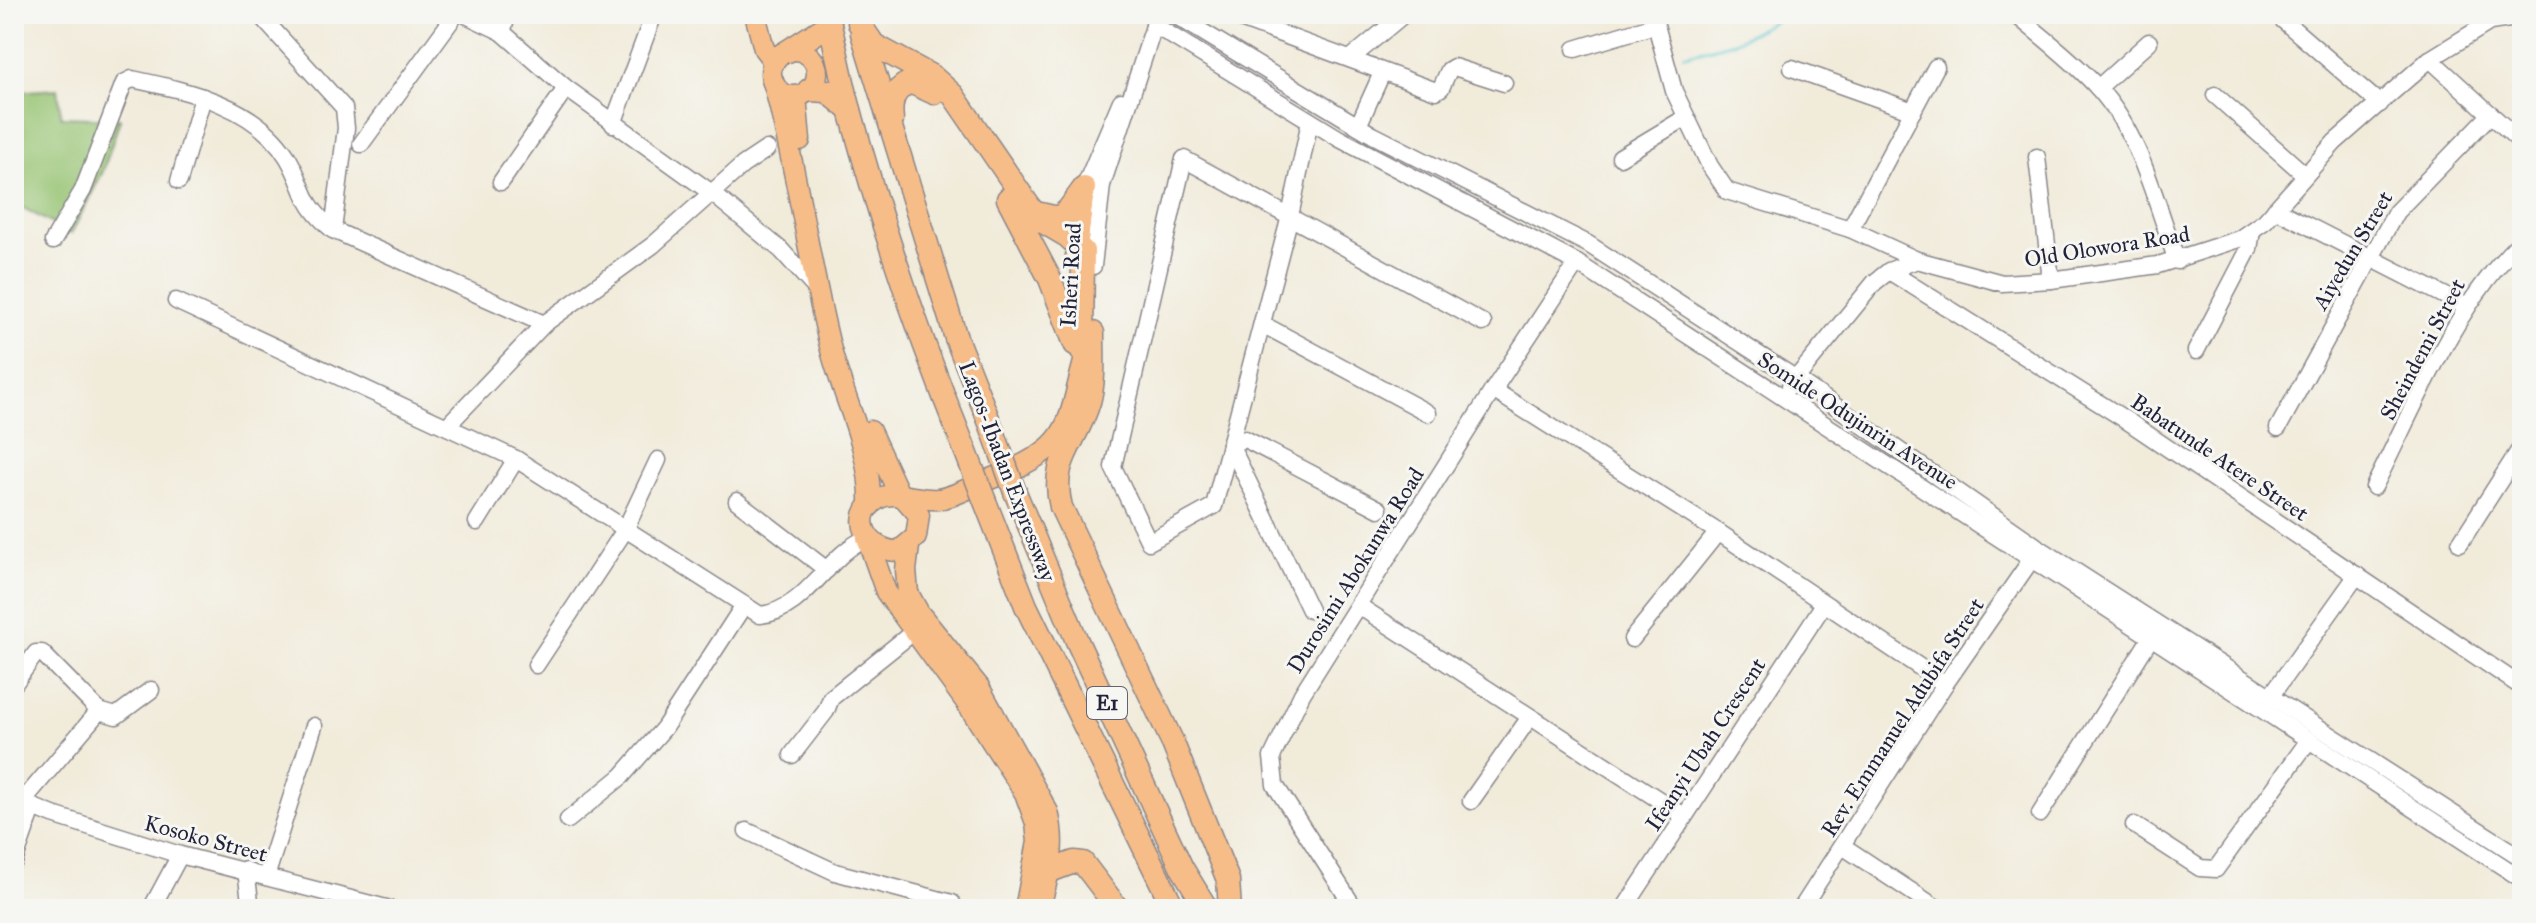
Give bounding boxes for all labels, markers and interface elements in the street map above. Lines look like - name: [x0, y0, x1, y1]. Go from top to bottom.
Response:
- street label: Aiyedun Street: [2306, 186, 2399, 315]
- street label: Old Olowora Road: [2023, 220, 2192, 273]
- street label: Isheri Road: [1054, 222, 1087, 328]
- street label: Sheindemi Street: [2374, 274, 2471, 424]
- street label: Somide Odujinrin Avenue: [1753, 346, 1963, 495]
- street label: Lagos-Ibadan Expressway: [953, 357, 1062, 586]
- street label: Babatunde Atere Street: [2126, 388, 2314, 527]
- street label: Durosimi Abokunwa Road: [1281, 462, 1430, 678]
- street label: Rev. Emmanuel Adubifa Street: [1815, 593, 1990, 842]
- street label: Ifeanyi Ubah Crescent: [1639, 653, 1771, 836]
- road number: E1: [1087, 687, 1127, 719]
- street label: Kosoko Street: [141, 809, 271, 868]

